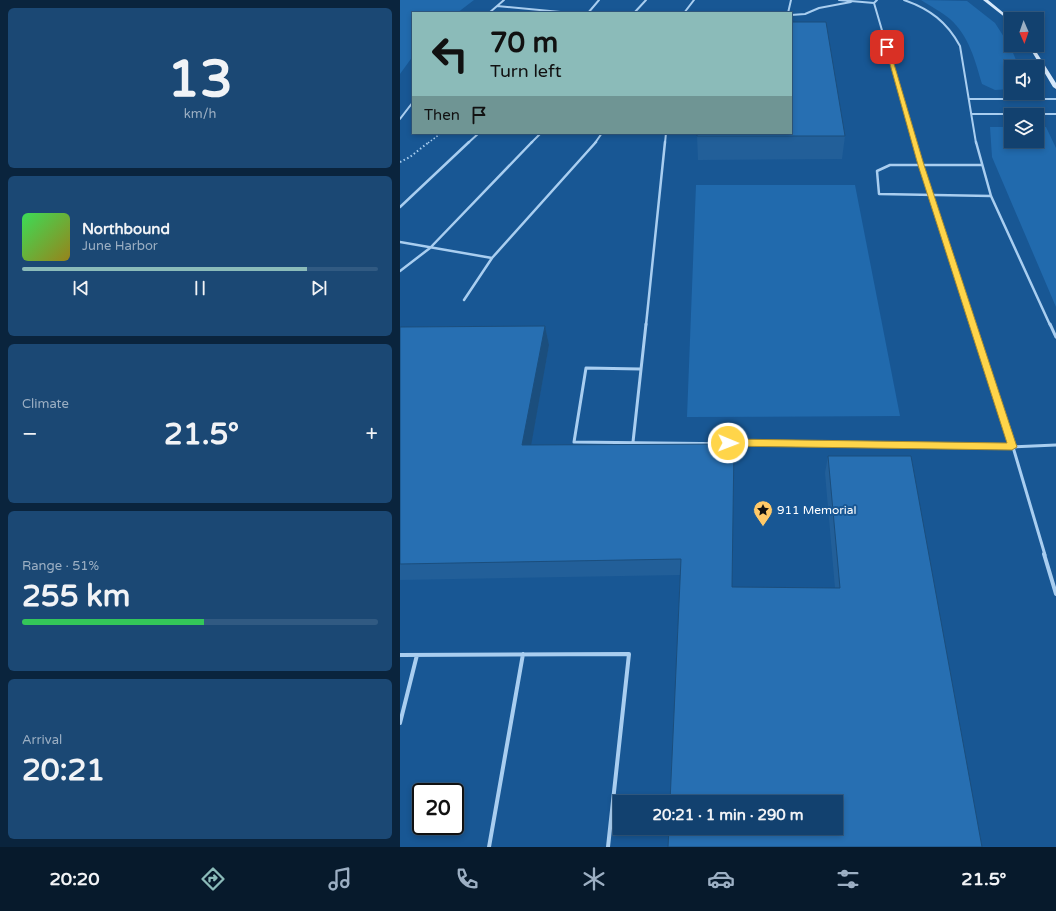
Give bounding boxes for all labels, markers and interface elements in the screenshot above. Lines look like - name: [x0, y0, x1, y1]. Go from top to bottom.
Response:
- north arrow: [1004, 12, 1044, 52]
- map controls: [1004, 12, 1044, 148]
- text: 70 m: [490, 26, 558, 60]
- icon: left: [424, 28, 476, 80]
- pin: [870, 30, 904, 64]
- icon: arrive: [876, 36, 898, 58]
- text: 13: [167, 48, 233, 111]
- text: Turn left: [490, 60, 562, 82]
- button: sound: [1004, 60, 1044, 100]
- icon: arrive: [468, 104, 490, 126]
- text: km/h: [184, 106, 216, 122]
- text: Then: [424, 106, 460, 124]
- button: layers: [1004, 108, 1044, 148]
- text: Northbound: [82, 220, 170, 238]
- text: June Harbor: [82, 238, 158, 254]
- icon: previous: [70, 277, 92, 299]
- icon: pause: [189, 277, 211, 299]
- icon: next: [308, 277, 330, 299]
- text: Climate: [22, 396, 69, 412]
- text: 21.5°: [164, 416, 239, 453]
- text: −: [22, 421, 38, 447]
- text: +: [366, 421, 378, 447]
- position arrow: [707, 422, 749, 464]
- place icon: 911 Memorial: [752, 499, 774, 527]
- place label: 911 Memorial: [777, 503, 857, 517]
- text: Range · 51%: [22, 558, 99, 574]
- text: 255 km: [22, 578, 130, 615]
- text: Arrival: [22, 732, 62, 748]
- text: 20:21: [22, 752, 105, 789]
- speed limit sign: 20: [412, 783, 464, 835]
- text: 20:21 · 1 min · 290 m: [653, 806, 803, 824]
- icon: directions: [199, 865, 227, 893]
- icon: music: [326, 865, 354, 893]
- icon: phone: [453, 865, 481, 893]
- icon: climate: [580, 865, 608, 893]
- icon: car: [707, 865, 735, 893]
- icon: filters: [834, 865, 862, 893]
- text: 20:20: [50, 868, 99, 890]
- text: 21.5°: [961, 868, 1006, 890]

